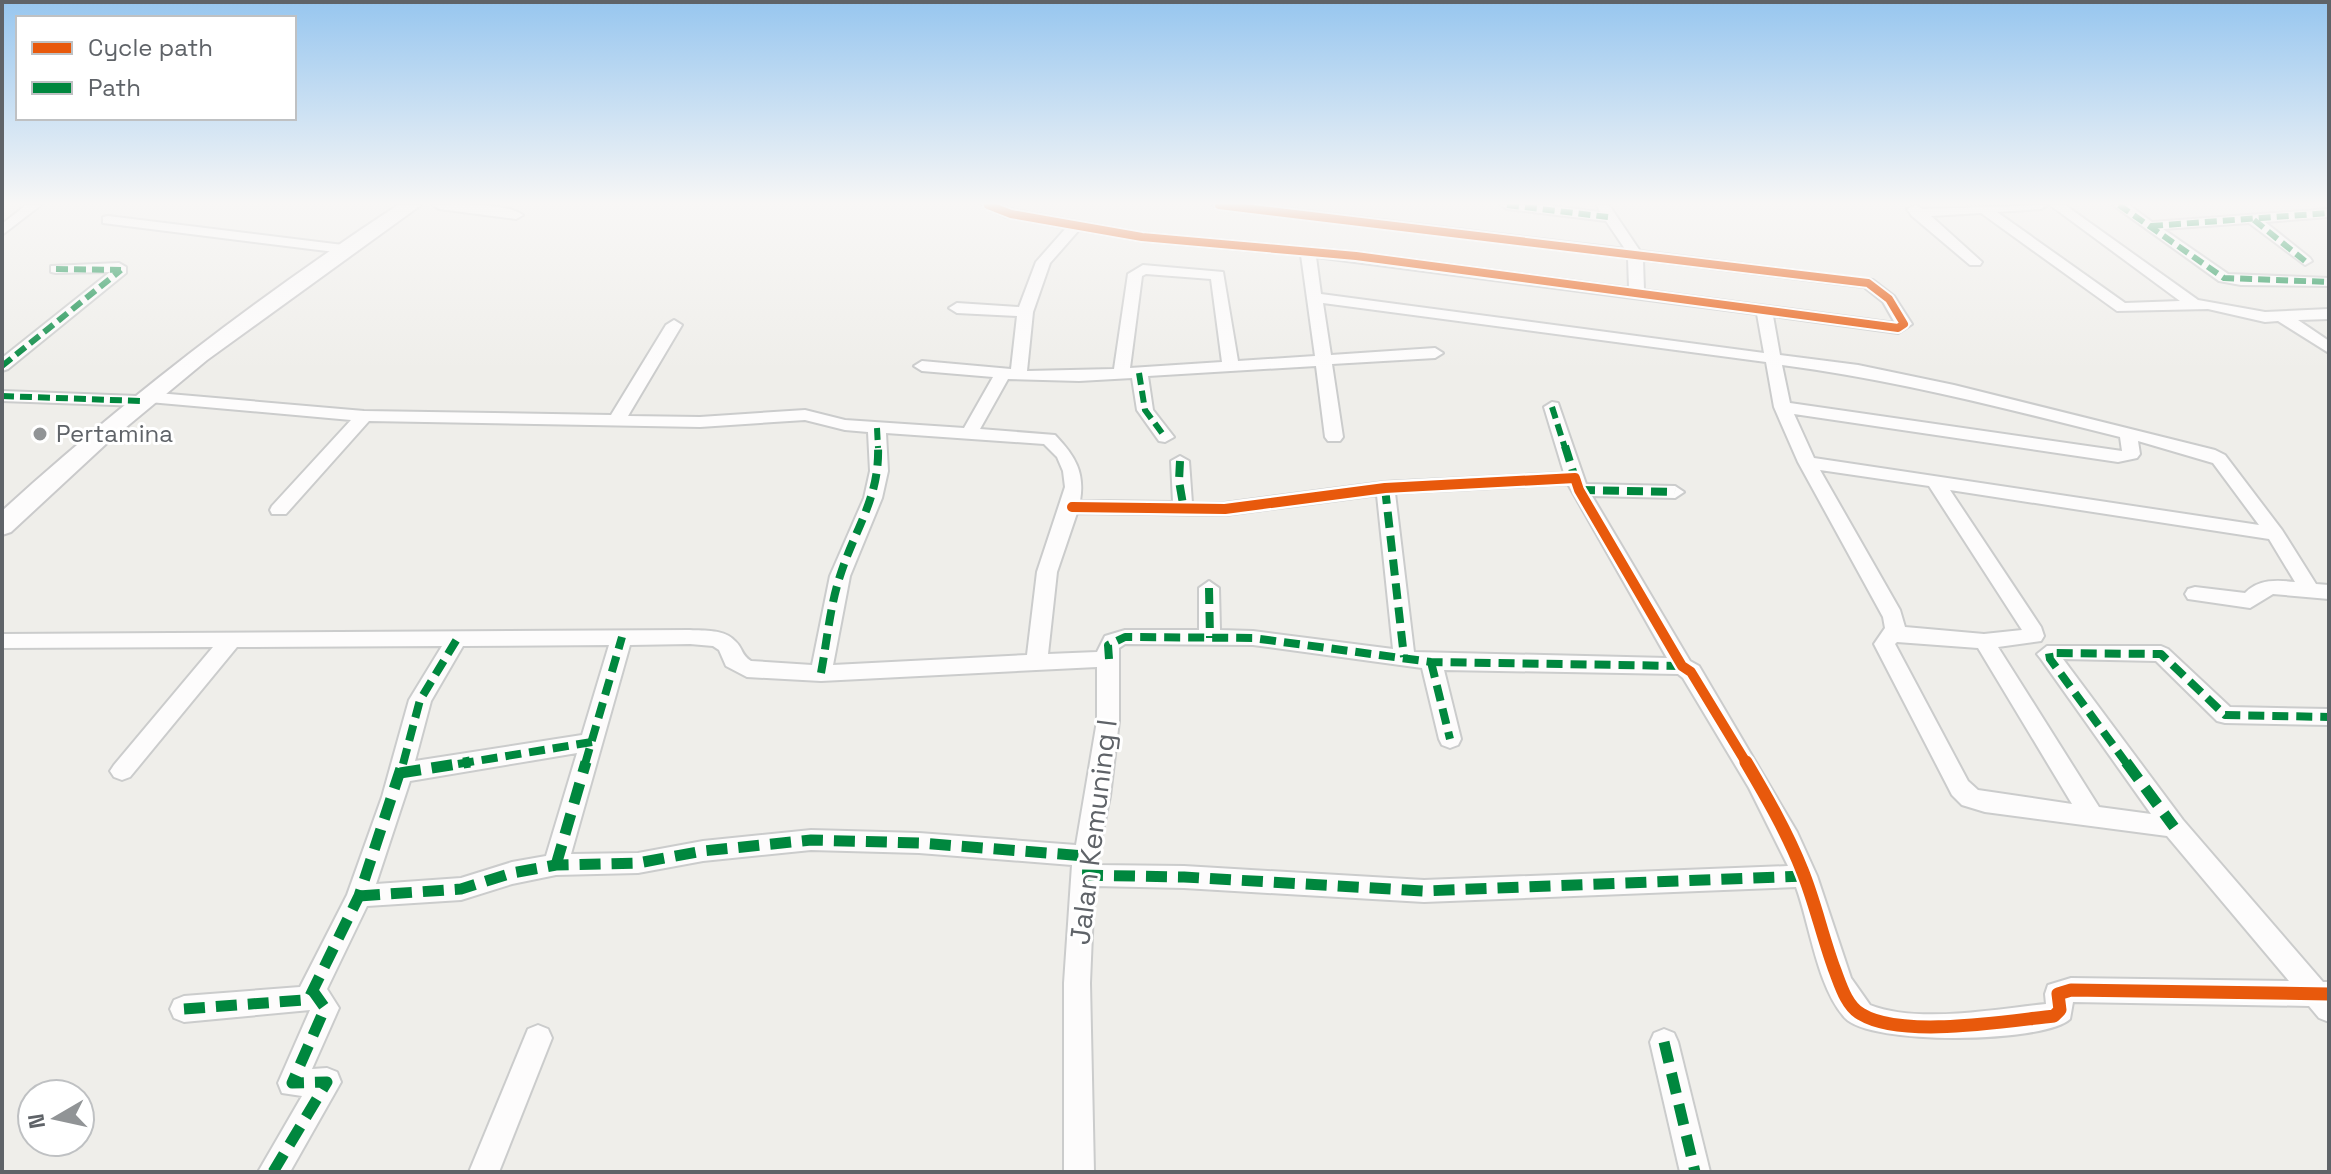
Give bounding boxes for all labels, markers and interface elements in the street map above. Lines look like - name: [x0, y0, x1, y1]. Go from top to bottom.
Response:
- legend: [16, 16, 296, 120]
- text: Cycle path: [88, 32, 213, 63]
- text: Path: [88, 72, 141, 103]
- place label: Pertamina: [56, 418, 173, 449]
- marker: Pertamina: [31, 425, 49, 443]
- street label: Jalan Kemuning I: [1061, 717, 1125, 947]
- north arrow: [16, 1078, 96, 1158]
- text: N: [21, 1112, 51, 1131]

